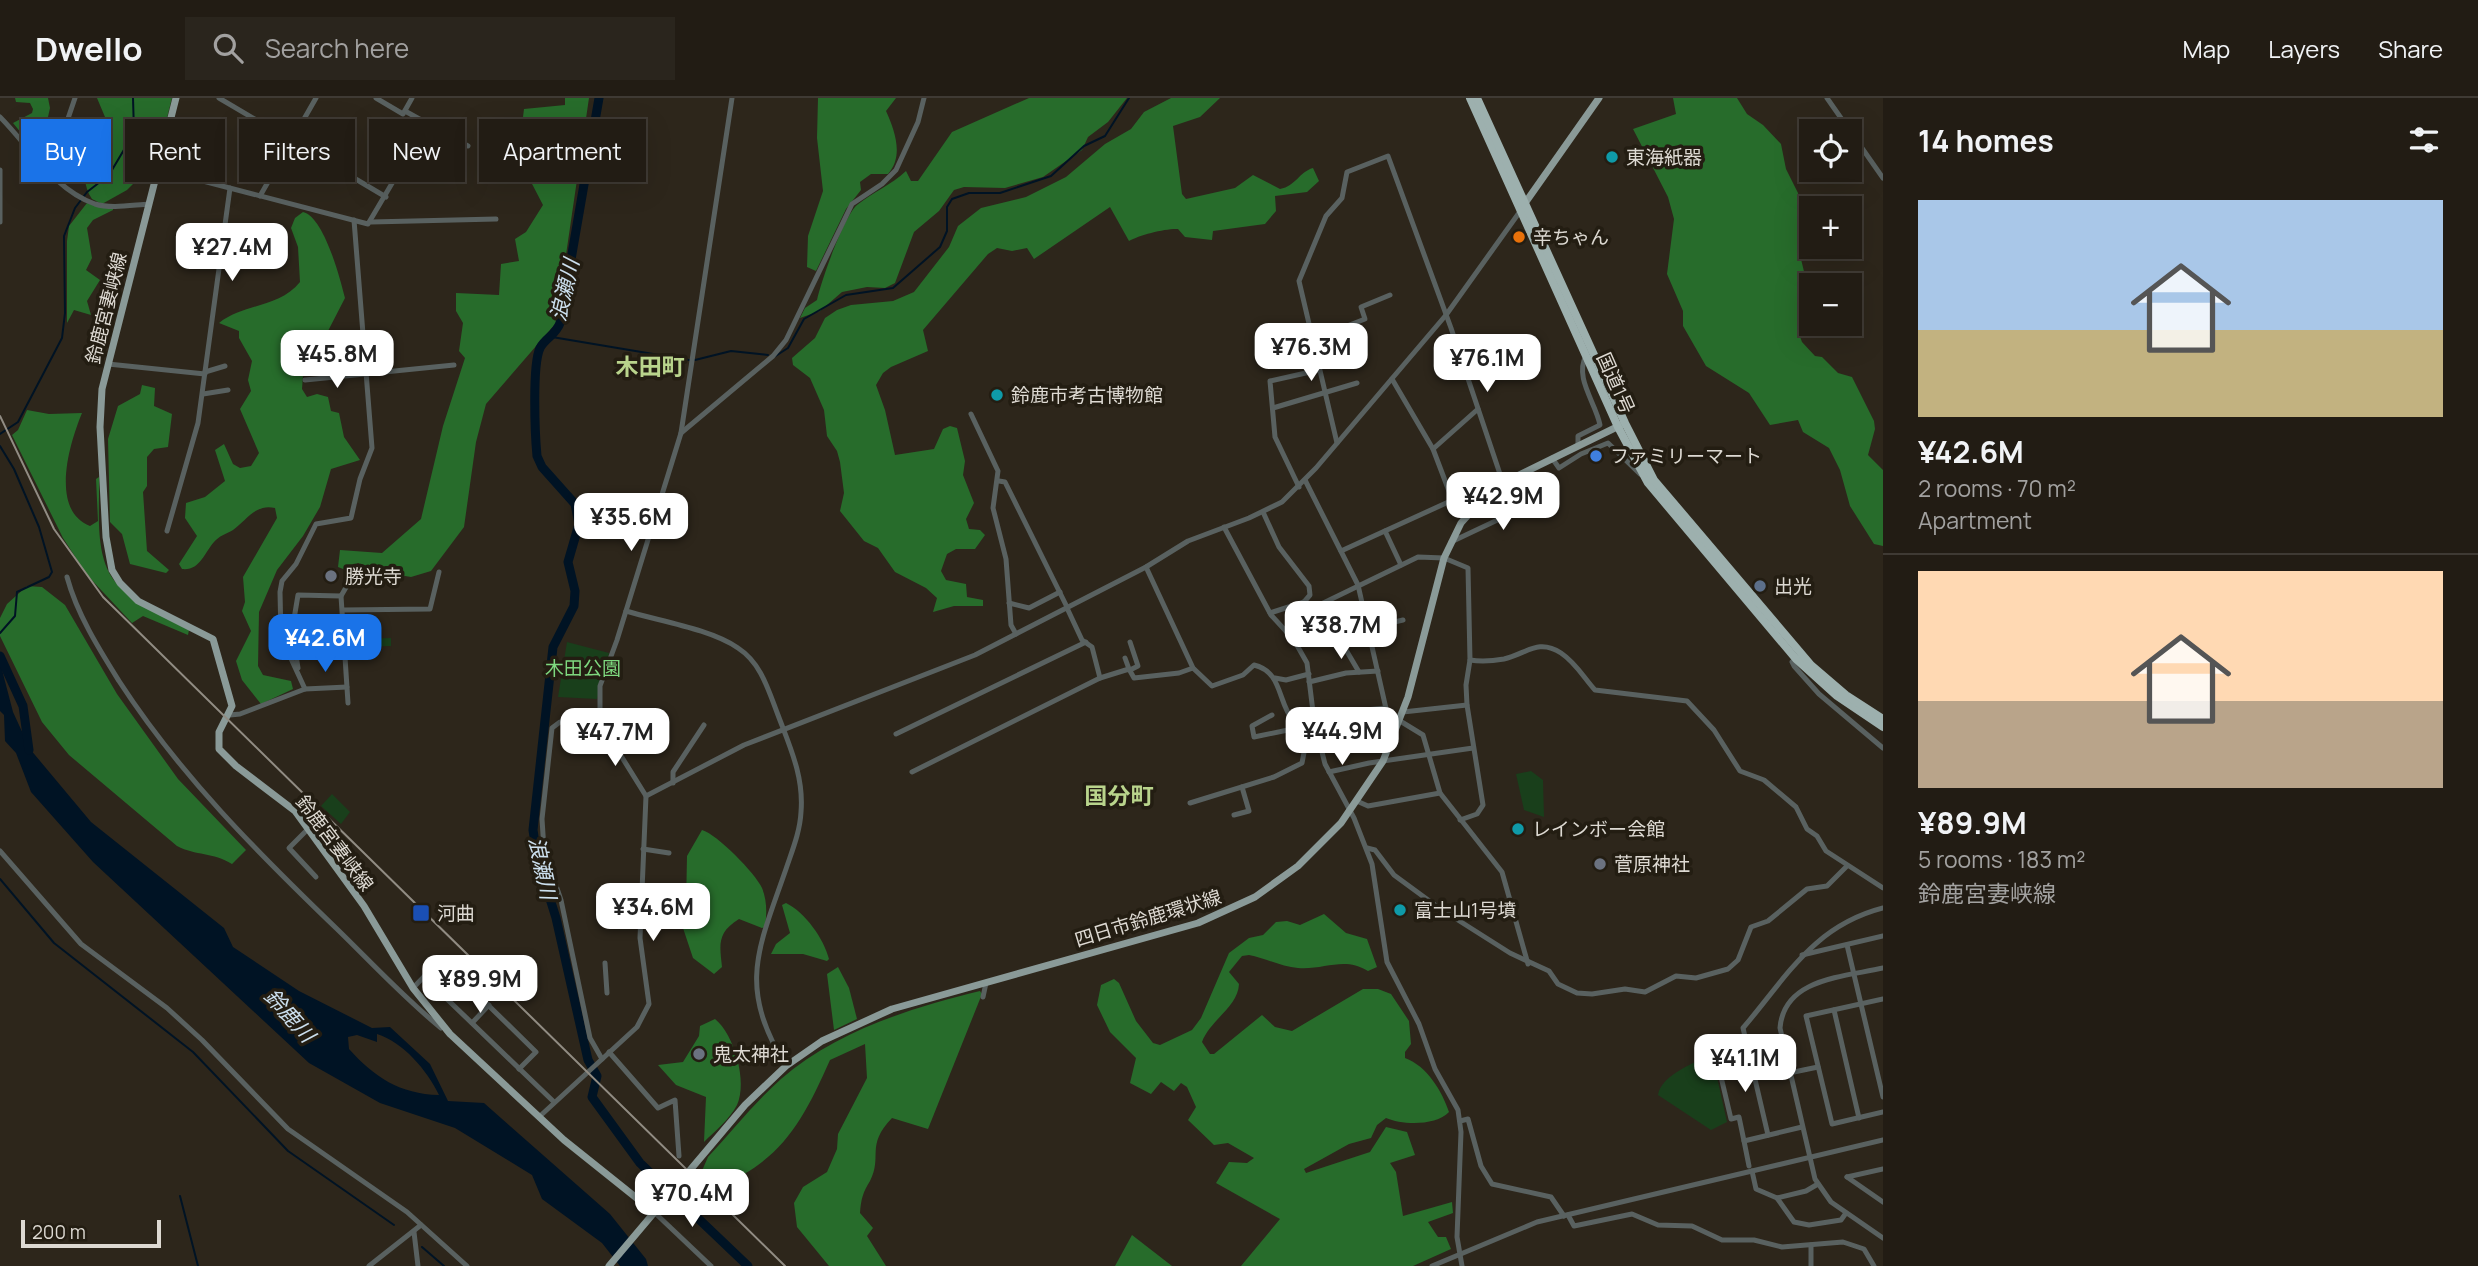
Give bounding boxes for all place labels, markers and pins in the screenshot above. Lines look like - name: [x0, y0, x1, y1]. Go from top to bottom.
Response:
- place label: 東海紙器: [1626, 144, 1702, 170]
- marker: 東海紙器: [1604, 149, 1620, 165]
- pin: ¥27.4M: [175, 223, 289, 283]
- place label: 辛ちゃん: [1533, 224, 1609, 250]
- marker: 辛ちゃん: [1511, 229, 1527, 245]
- pin: ¥76.3M: [1254, 324, 1368, 383]
- pin: ¥45.8M: [280, 330, 394, 390]
- pin: ¥76.1M: [1430, 334, 1544, 394]
- place label: 鈴鹿市考古博物館: [1011, 382, 1163, 408]
- marker: 鈴鹿市考古博物館: [989, 387, 1005, 403]
- place label: ファミリーマート: [1610, 443, 1762, 469]
- marker: ファミリーマート: [1588, 448, 1604, 464]
- pin: ¥42.9M: [1446, 472, 1560, 532]
- pin: ¥35.6M: [574, 494, 688, 553]
- place label: 勝光寺: [345, 563, 402, 589]
- marker: 勝光寺: [323, 568, 339, 584]
- place label: 出光: [1774, 573, 1812, 599]
- marker: 出光: [1752, 578, 1768, 594]
- pin: ¥38.7M: [1284, 602, 1398, 661]
- pin: ¥42.6M: [268, 614, 382, 674]
- pin: ¥47.7M: [558, 708, 672, 768]
- pin: ¥44.9M: [1285, 708, 1399, 767]
- place label: レインボー会館: [1532, 816, 1665, 842]
- marker: レインボー会館: [1510, 821, 1526, 837]
- place label: 菅原神社: [1614, 851, 1690, 877]
- marker: 菅原神社: [1592, 856, 1608, 872]
- pin: ¥34.6M: [596, 884, 710, 943]
- place label: 富士山1号墳: [1414, 897, 1516, 923]
- place label: 河曲: [437, 900, 475, 926]
- marker: 富士山1号墳: [1392, 902, 1408, 918]
- marker: 河曲: [411, 903, 431, 923]
- pin: ¥89.9M: [423, 956, 537, 1015]
- pin: ¥41.1M: [1688, 1034, 1802, 1094]
- place label: 鬼太神社: [713, 1041, 789, 1067]
- marker: 鬼太神社: [691, 1046, 707, 1062]
- pin: ¥70.4M: [635, 1170, 749, 1229]

